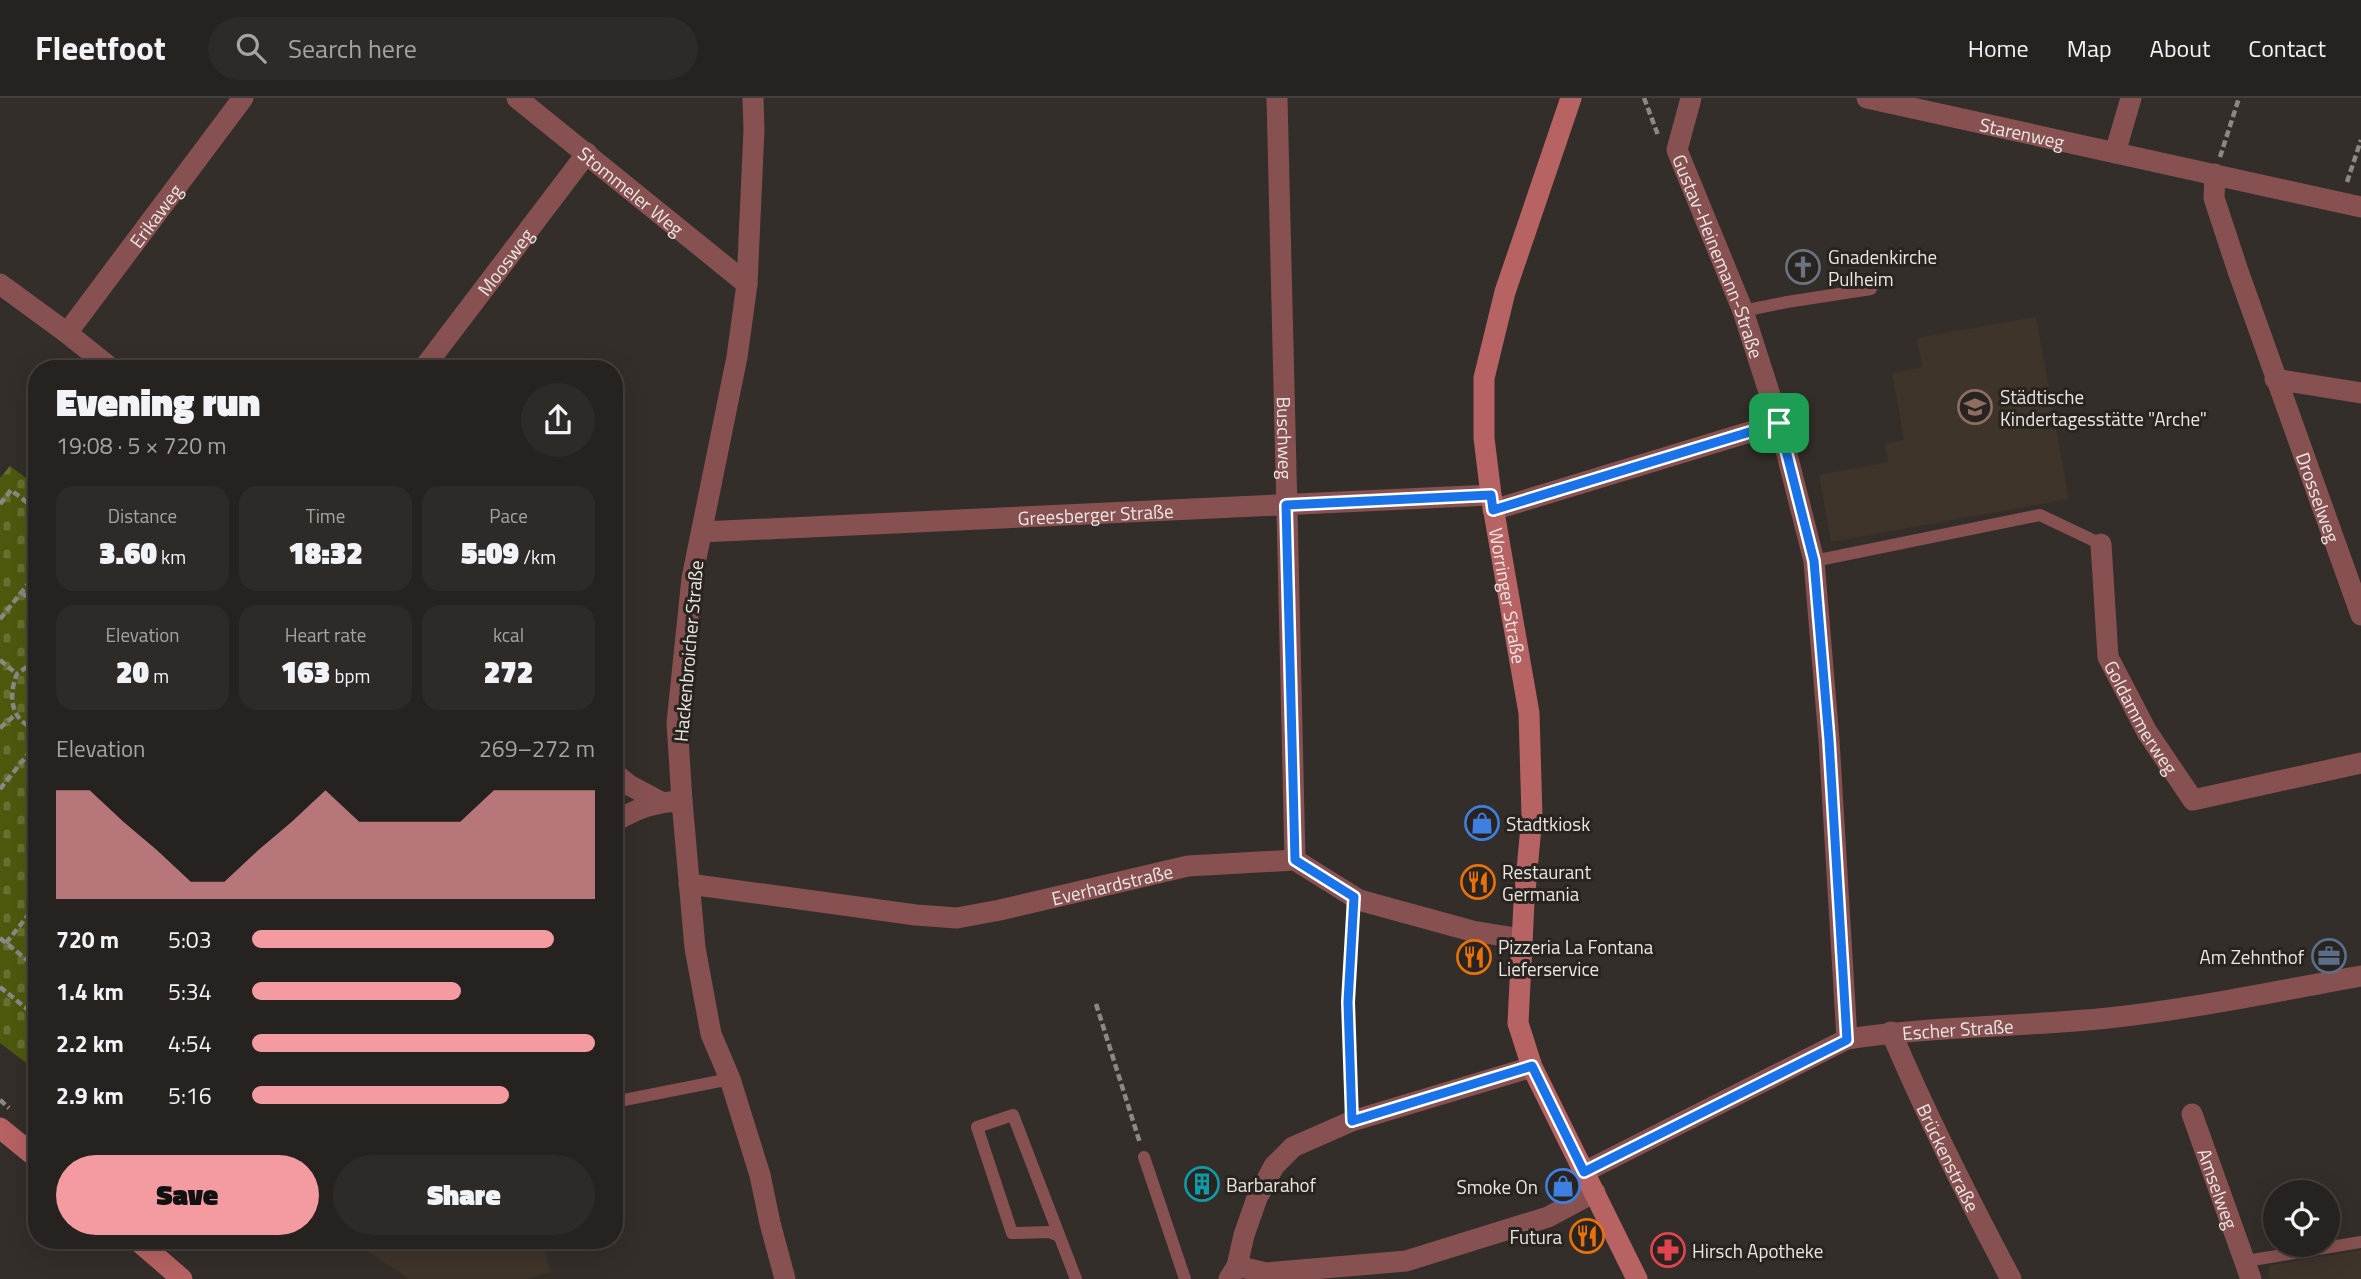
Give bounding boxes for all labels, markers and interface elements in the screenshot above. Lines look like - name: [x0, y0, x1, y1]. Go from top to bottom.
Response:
- search box: [208, 17, 698, 80]
- text: Fleetfoot: [35, 23, 166, 73]
- icon: search: [232, 29, 270, 67]
- text: Search here: [288, 29, 417, 68]
- text: Home: [1968, 30, 2029, 66]
- text: Map: [2067, 30, 2112, 66]
- text: About: [2150, 30, 2210, 66]
- text: Contact: [2248, 30, 2326, 66]
- street label: Starenweg: [1977, 109, 2068, 156]
- street label: Stommeler Weg: [572, 139, 691, 242]
- street label: Gustav-Heinemann-Straße: [1666, 150, 1772, 362]
- street label: Erikaweg: [121, 177, 189, 253]
- street label: Moosweg: [469, 221, 540, 302]
- place label: Gnadenkirche Pulheim: [1828, 242, 1937, 293]
- church icon: Gnadenkirche Pulheim: [1784, 248, 1822, 286]
- text: Evening run: [56, 373, 260, 431]
- place label: Städtische Kindertagesstätte "Arche": [2000, 382, 2207, 433]
- button: share: [521, 383, 595, 457]
- school or university icon: Städtische Kindertagesstätte "Arche": [1956, 388, 1994, 426]
- pin: [1749, 393, 1809, 453]
- street label: Buschweg: [1270, 396, 1301, 480]
- icon: arrive: [1760, 404, 1798, 442]
- text: 19:08 · 5 × 720 m: [56, 428, 226, 463]
- street label: Drosselweg: [2289, 448, 2348, 547]
- street label: Greesberger Straße: [1017, 495, 1174, 532]
- text: Distance: [108, 501, 177, 530]
- text: Time: [306, 501, 345, 530]
- text: Pace: [489, 501, 528, 530]
- street label: Worringer Straße: [1482, 525, 1535, 666]
- text: 3.60: [99, 530, 157, 576]
- text: 18:32: [288, 530, 363, 576]
- text: 5:09: [461, 530, 519, 576]
- text: km: [157, 542, 186, 571]
- text: /km: [519, 542, 556, 571]
- street label: Hackenbroicher Straße: [666, 559, 710, 743]
- text: Elevation: [106, 620, 179, 649]
- text: Heart rate: [285, 620, 366, 649]
- text: kcal: [493, 620, 524, 649]
- text: 20: [116, 649, 149, 695]
- text: 163: [281, 649, 330, 695]
- text: 272: [484, 649, 533, 695]
- street label: Goldammerweg: [2097, 655, 2186, 780]
- text: m: [149, 661, 169, 690]
- text: bpm: [330, 661, 370, 690]
- text: Elevation: [56, 731, 145, 766]
- text: 269–272 m: [479, 731, 595, 766]
- shop icon: Stadtkiosk: [1463, 804, 1501, 842]
- place label: Stadtkiosk: [1506, 809, 1590, 838]
- street label: Everhardstraße: [1048, 856, 1176, 912]
- place label: Restaurant Germania: [1502, 857, 1591, 908]
- restaurant icon: Restaurant Germania: [1459, 863, 1497, 901]
- text: 720 m: [56, 922, 119, 957]
- text: 5:03: [168, 922, 212, 957]
- place label: Pizzeria La Fontana Lieferservice: [1498, 932, 1654, 983]
- office icon: Am Zehnthof: [2310, 937, 2348, 975]
- restaurant icon: Pizzeria La Fontana Lieferservice: [1455, 938, 1493, 976]
- place label: Am Zehnthof: [2199, 942, 2305, 971]
- text: 1.4 km: [56, 974, 124, 1009]
- text: 5:34: [168, 974, 212, 1009]
- street label: Escher Straße: [1901, 1010, 2014, 1047]
- text: 2.2 km: [56, 1026, 124, 1061]
- text: 4:54: [168, 1026, 212, 1061]
- text: 2.9 km: [56, 1078, 124, 1113]
- text: 5:16: [168, 1078, 212, 1113]
- street label: Brückenstraße: [1910, 1098, 1988, 1216]
- street label: Amselweg: [2191, 1144, 2246, 1233]
- button: Save: [56, 1155, 319, 1235]
- button: Share: [333, 1155, 595, 1235]
- building icon: Barbarahof: [1183, 1165, 1221, 1203]
- shop icon: Smoke On: [1544, 1167, 1582, 1205]
- place label: Barbarahof: [1226, 1170, 1317, 1199]
- place label: Smoke On: [1456, 1172, 1538, 1201]
- map controls: [2263, 1180, 2340, 1257]
- button: locate: [2263, 1180, 2340, 1257]
- restaurant icon: Futura: [1568, 1217, 1606, 1255]
- place label: Futura: [1509, 1222, 1562, 1251]
- pharmacy icon: Hirsch Apotheke: [1649, 1231, 1687, 1269]
- place label: Hirsch Apotheke: [1692, 1236, 1823, 1265]

